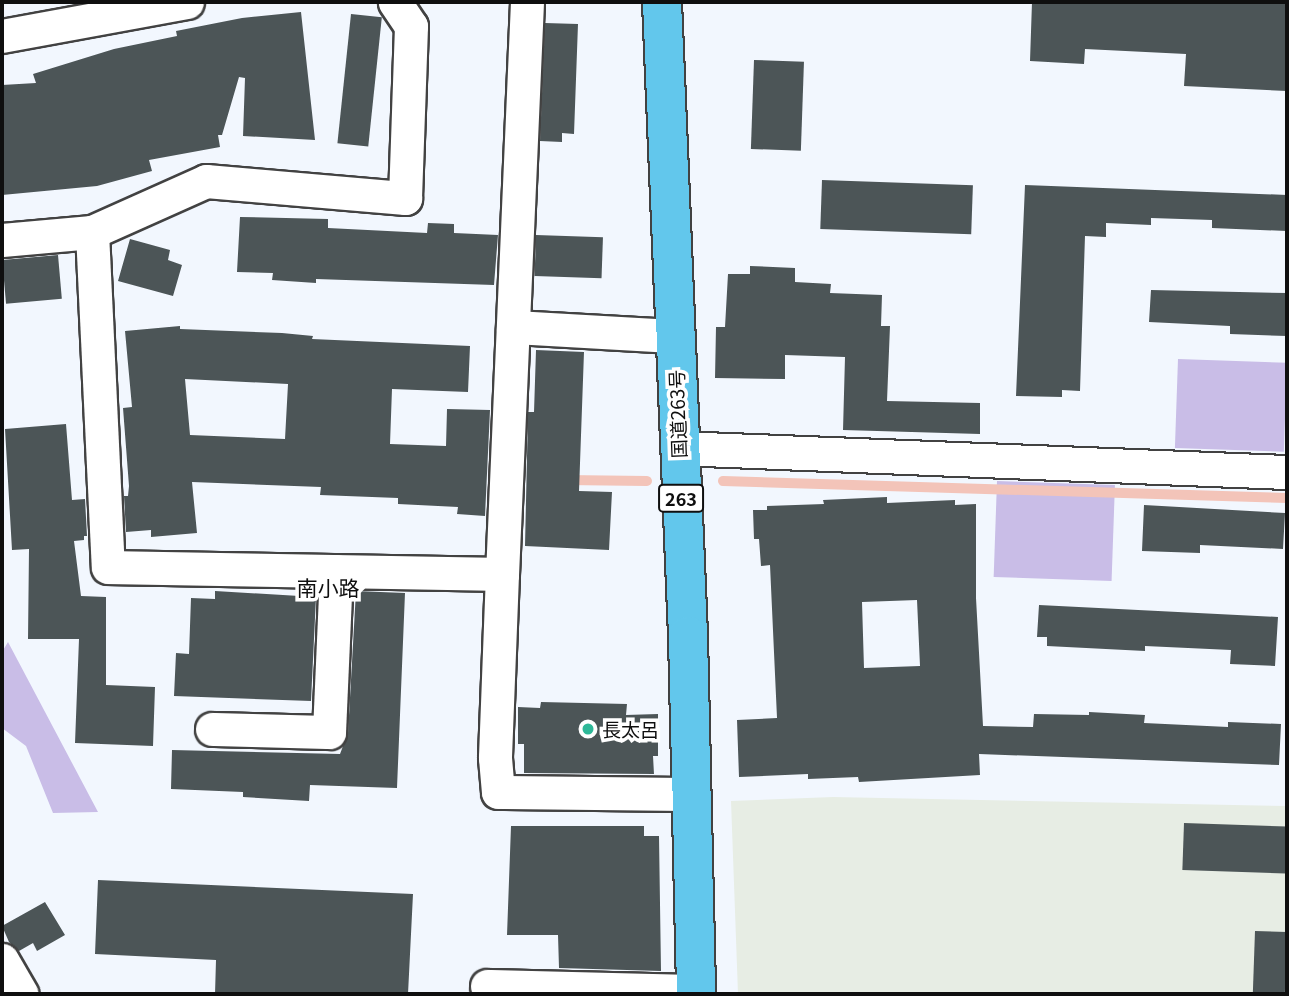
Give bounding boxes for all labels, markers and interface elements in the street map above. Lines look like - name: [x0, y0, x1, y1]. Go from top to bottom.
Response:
- street label: 国道263号: [664, 369, 690, 459]
- road number: 263: [656, 484, 706, 512]
- district label: 南小路: [297, 574, 359, 600]
- place label: 長太呂: [602, 718, 659, 740]
- marker: 長太呂: [580, 721, 596, 737]

